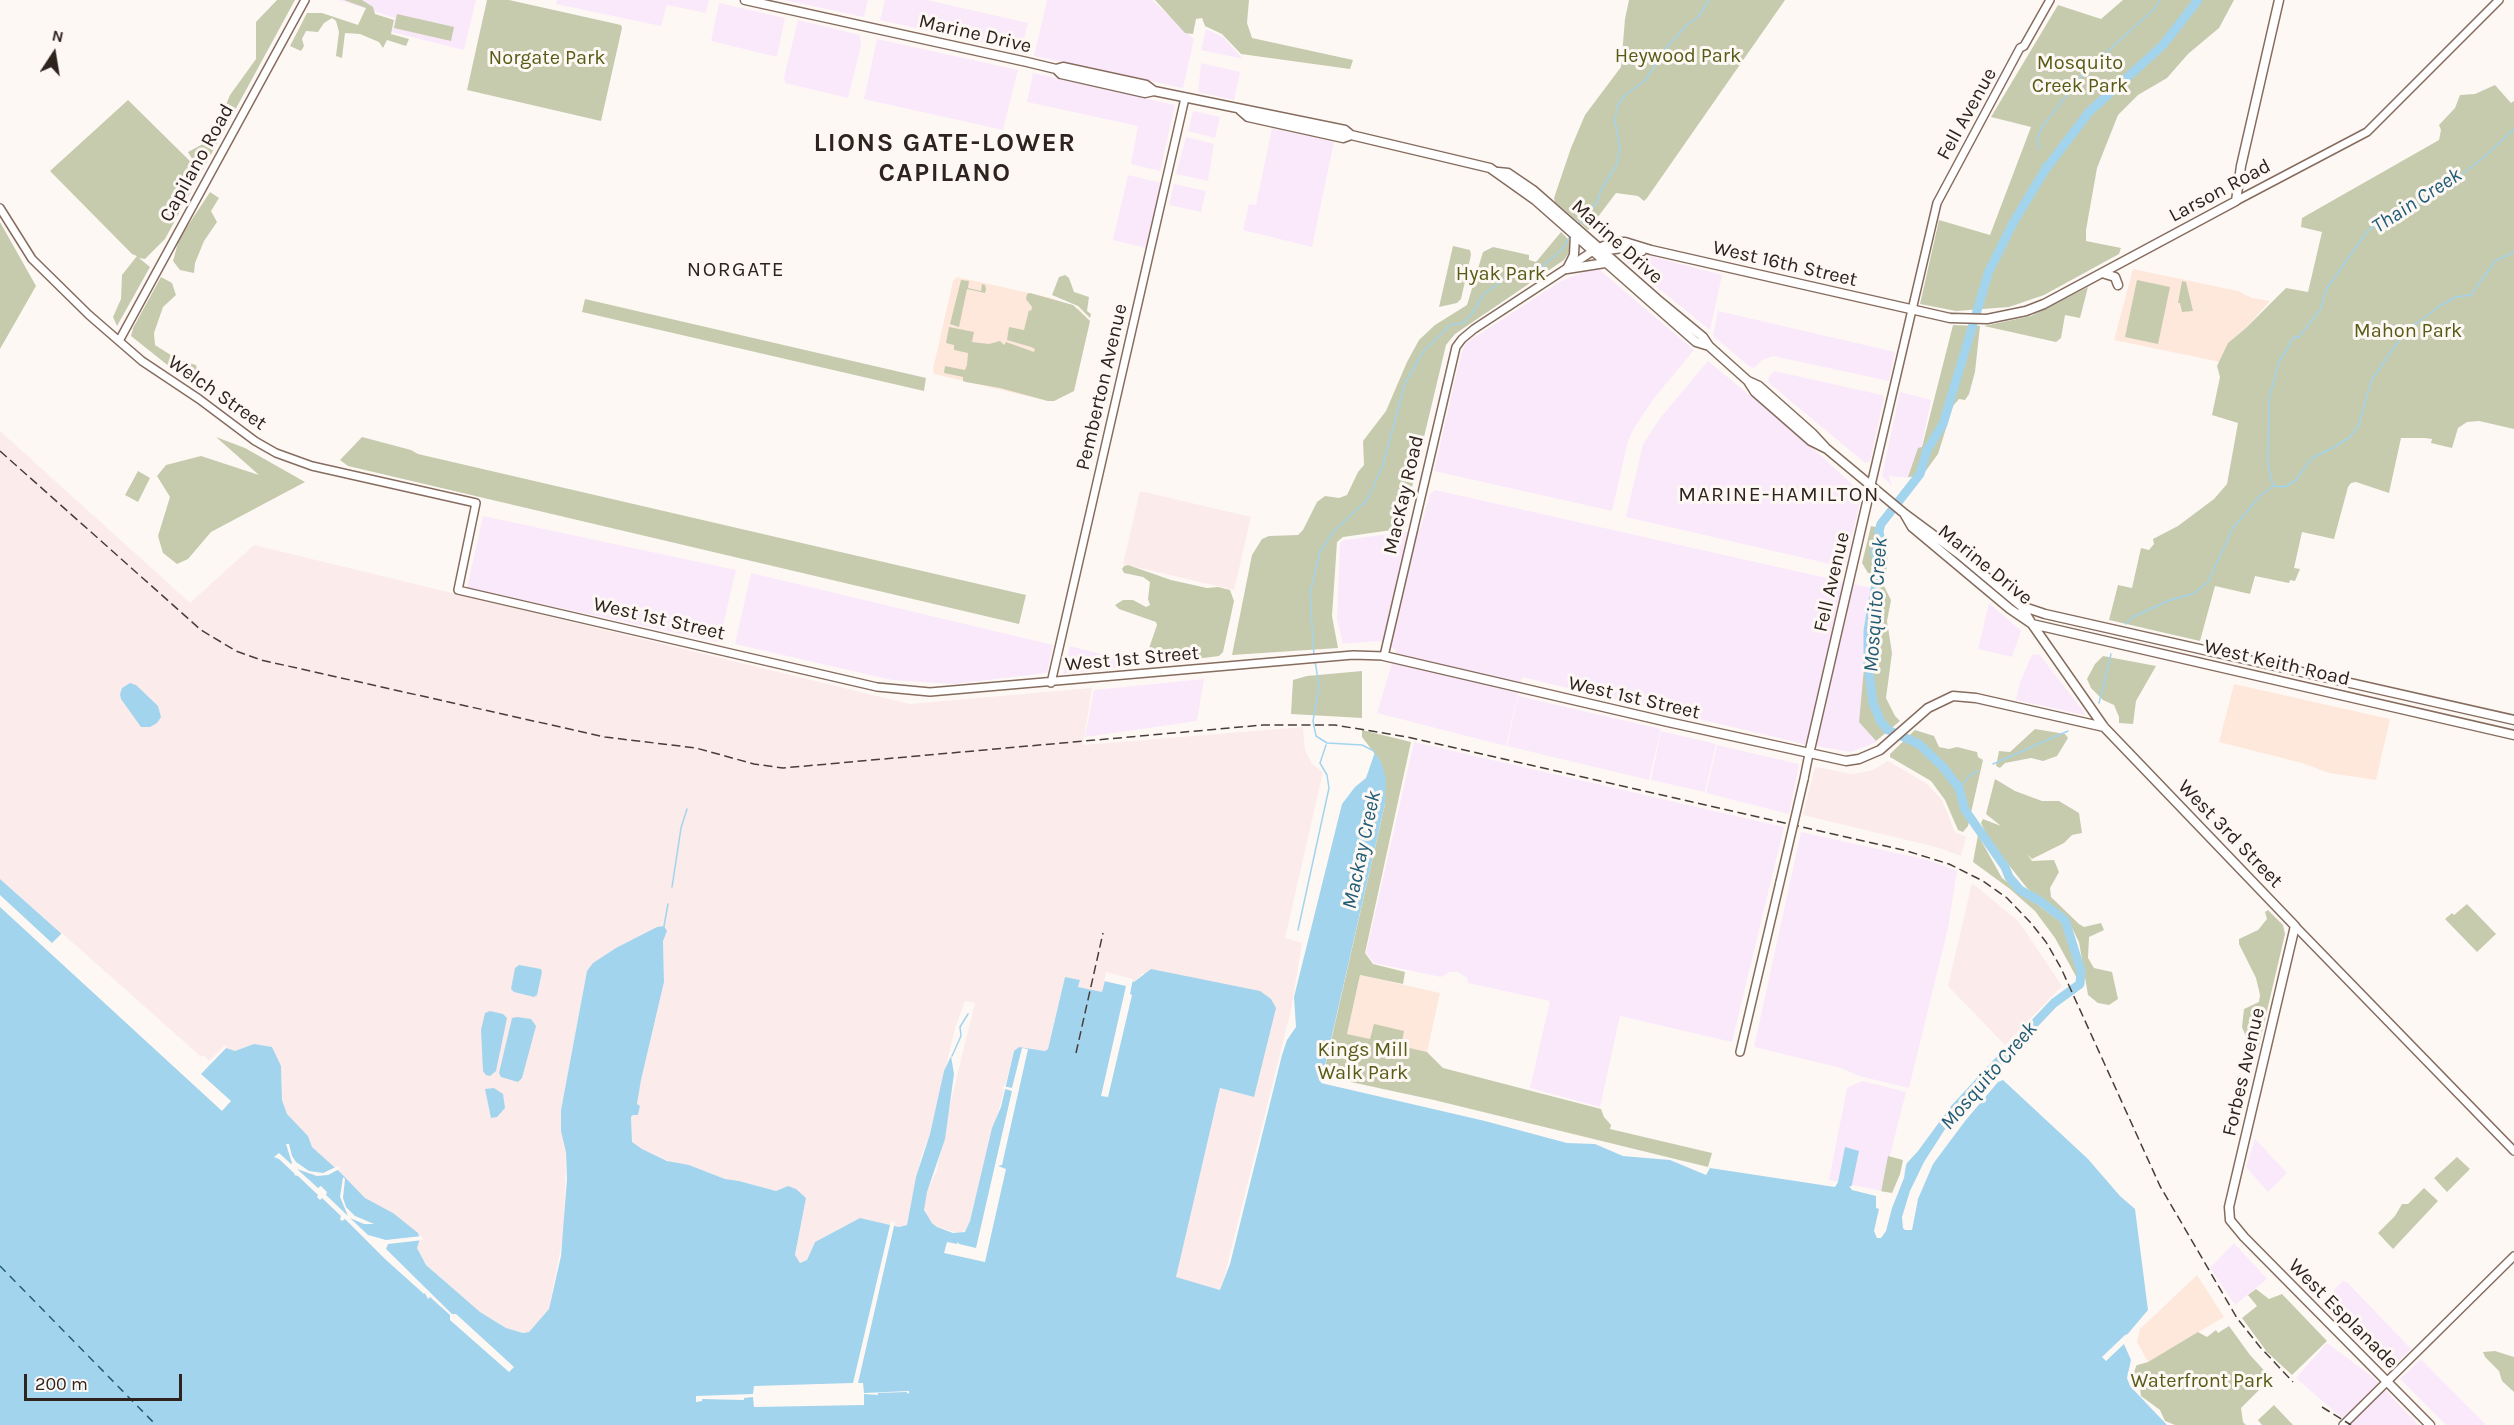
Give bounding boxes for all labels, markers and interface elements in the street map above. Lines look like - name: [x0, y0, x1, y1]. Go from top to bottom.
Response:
- street label: Marine Drive: [916, 9, 1034, 59]
- north arrow: [24, 24, 84, 84]
- text: N: [50, 25, 65, 46]
- park label: Heywood Park: [1615, 44, 1741, 68]
- park label: Norgate Park: [489, 46, 605, 70]
- park label: Mosquito Creek Park: [2032, 51, 2128, 98]
- street label: Fell Avenue: [1932, 64, 2002, 164]
- street label: Capilano Road: [155, 100, 239, 226]
- district label: LIONS GATE-LOWER CAPILANO: [814, 128, 1076, 190]
- street label: Larson Road: [2165, 154, 2275, 228]
- water label: Thain Creek: [2367, 163, 2467, 239]
- street label: Marine Drive: [1566, 195, 1668, 289]
- street label: West 16th Street: [1710, 236, 1860, 292]
- district label: NORGATE: [687, 257, 785, 283]
- park label: Hyak Park: [1456, 262, 1546, 286]
- street label: Pemberton Avenue: [1071, 301, 1133, 473]
- park label: Mahon Park: [2354, 319, 2462, 343]
- street label: Welch Street: [163, 350, 271, 436]
- street label: MacKay Road: [1379, 433, 1429, 557]
- district label: MARINE-HAMILTON: [1678, 482, 1880, 508]
- street label: Marine Drive: [1933, 520, 2037, 610]
- street label: Fell Avenue: [1809, 530, 1855, 634]
- water label: Mosquito Creek: [1859, 537, 1893, 673]
- street label: West 1st Street: [591, 592, 727, 646]
- street label: West Keith Road: [2202, 635, 2352, 691]
- street label: West 1st Street: [1064, 641, 1200, 677]
- street label: West 1st Street: [1566, 671, 1702, 725]
- street label: West 3rd Street: [2172, 775, 2288, 893]
- water label: Mackay Creek: [1337, 789, 1387, 911]
- street label: Forbes Avenue: [2218, 1005, 2270, 1139]
- water label: Mosquito Creek: [1935, 1017, 2043, 1135]
- park label: Kings Mill Walk Park: [1318, 1038, 1408, 1085]
- street label: West Esplanade: [2283, 1254, 2403, 1374]
- scale bar: [27, 1362, 184, 1400]
- park label: Waterfront Park: [2130, 1369, 2274, 1393]
- text: 200 m: [35, 1373, 88, 1395]

